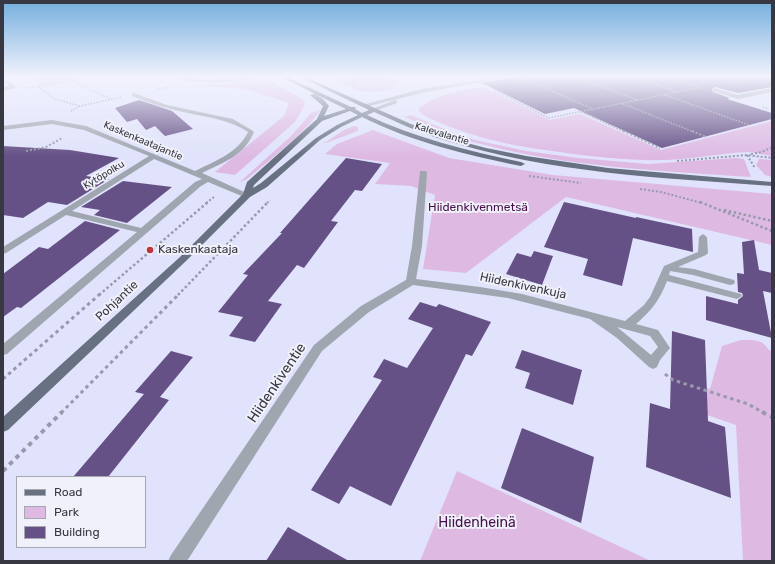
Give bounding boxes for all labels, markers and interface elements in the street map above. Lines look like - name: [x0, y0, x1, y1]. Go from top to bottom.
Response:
- street label: Kaskenkaatajantie: [102, 119, 184, 163]
- street label: Kalevalantie: [413, 120, 471, 148]
- street label: Kytöpolku: [81, 158, 127, 192]
- park label: Hiidenkivenmetsä: [428, 201, 528, 215]
- place label: Kaskenkaataja: [158, 243, 238, 257]
- marker: Kaskenkaataja: [145, 245, 155, 255]
- street label: Hiidenkivenkuja: [478, 270, 568, 302]
- street label: Pohjantie: [93, 278, 141, 324]
- street label: Hiidenkiventie: [244, 340, 310, 426]
- legend: [16, 476, 146, 548]
- text: Road: [54, 485, 82, 499]
- text: Park: [54, 505, 79, 519]
- park label: Hiidenheinä: [438, 515, 516, 531]
- text: Building: [54, 525, 100, 539]

